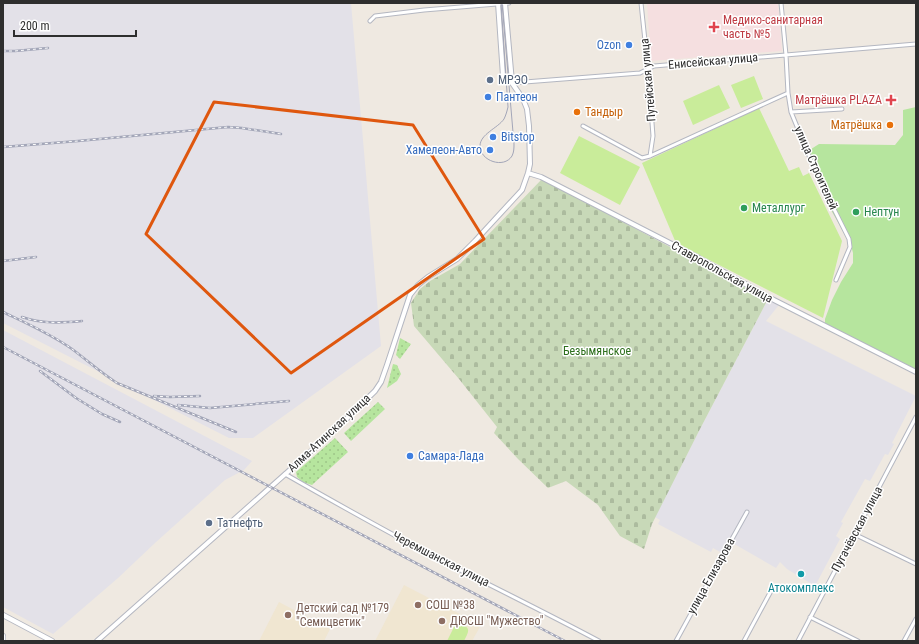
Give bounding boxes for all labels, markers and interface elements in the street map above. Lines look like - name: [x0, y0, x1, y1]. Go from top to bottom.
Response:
- scale bar: [14, 12, 136, 38]
- place label: Медико-санитарная часть №5: [723, 13, 823, 41]
- text: 200 m: [20, 19, 50, 33]
- marker: Медико-санитарная часть №5: [708, 21, 720, 33]
- place label: Ozon: [597, 38, 621, 52]
- street label: Путейская улица: [637, 38, 659, 122]
- marker: Ozon: [624, 40, 634, 50]
- street label: Енисейская улица: [668, 50, 759, 72]
- place label: МРЭО: [498, 73, 528, 87]
- marker: МРЭО: [485, 75, 495, 85]
- place label: Пантеон: [496, 90, 538, 104]
- marker: Пантеон: [483, 92, 493, 102]
- place label: Матрёшка PLAZA: [795, 93, 882, 107]
- marker: Матрёшка PLAZA: [885, 94, 897, 106]
- place label: Тандыр: [585, 105, 623, 119]
- marker: Тандыр: [572, 107, 582, 117]
- place label: Матрёшка: [831, 118, 882, 132]
- marker: Матрёшка: [885, 120, 895, 130]
- street label: улица Строителей: [791, 124, 841, 212]
- place label: Bitstop: [501, 130, 535, 144]
- marker: Bitstop: [488, 132, 498, 142]
- place label: Хамелеон-Авто: [406, 143, 482, 157]
- marker: Хамелеон-Авто: [485, 145, 495, 155]
- place label: Металлург: [752, 201, 806, 215]
- marker: Металлург: [739, 203, 749, 213]
- place label: Нептун: [864, 205, 899, 219]
- marker: Нептун: [851, 207, 861, 217]
- street label: Ставропольская улица: [669, 238, 775, 306]
- park label: Безымянское: [563, 344, 631, 358]
- street label: Алма-Атинская улица: [285, 391, 374, 475]
- place label: Самара-Лада: [418, 449, 484, 463]
- marker: Самара-Лада: [405, 451, 415, 461]
- street label: Пугачёвская улица: [829, 484, 886, 574]
- place label: Татнефть: [217, 516, 263, 530]
- marker: Татнефть: [204, 518, 214, 528]
- street label: Черемшанская улица: [390, 528, 492, 590]
- street label: улица Елизарова: [684, 535, 738, 616]
- marker: Атокомплекс: [796, 569, 806, 579]
- place label: Атокомплекс: [768, 581, 834, 595]
- place label: СОШ №38: [426, 598, 475, 612]
- marker: СОШ №38: [413, 600, 423, 610]
- place label: Детский сад №179 "Семицветик": [296, 601, 389, 629]
- marker: Детский сад №179 "Семицветик": [283, 610, 293, 620]
- place label: ДЮСШ "Мужество": [450, 614, 544, 628]
- marker: ДЮСШ "Мужество": [437, 616, 447, 626]

